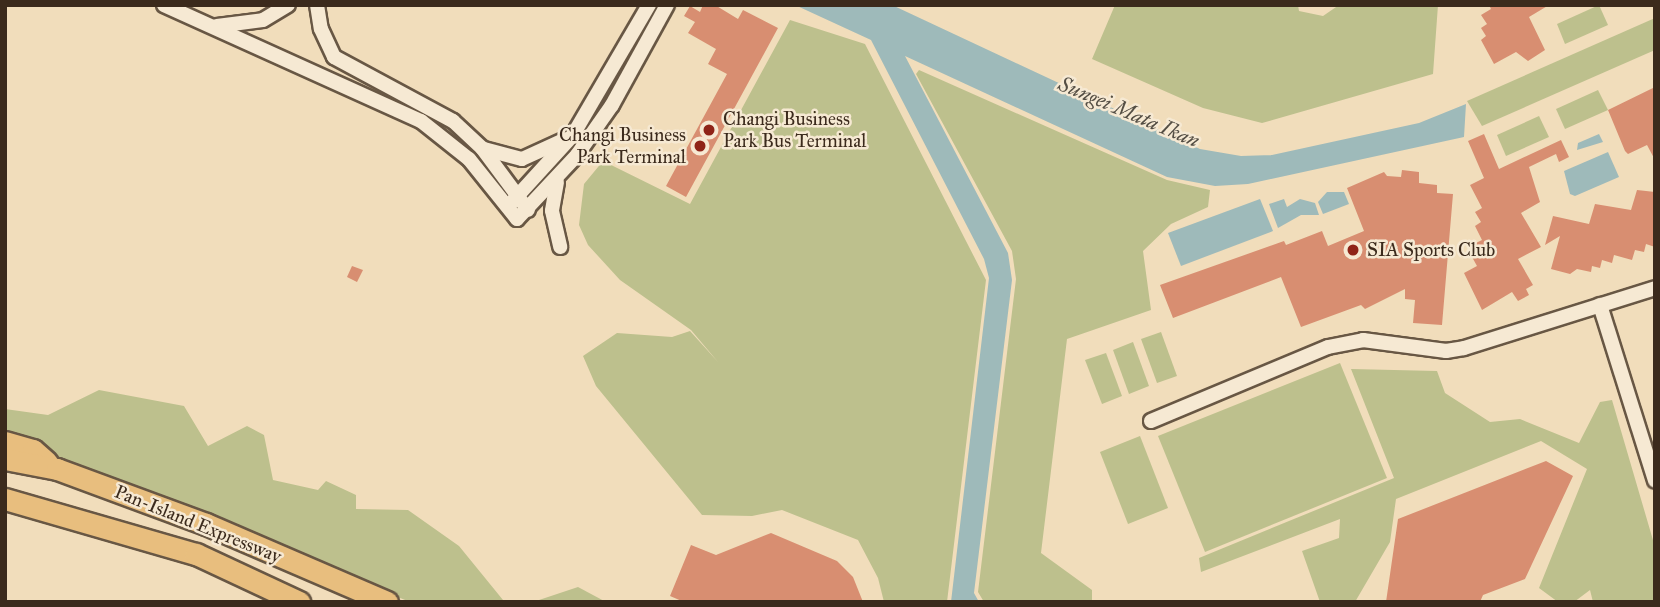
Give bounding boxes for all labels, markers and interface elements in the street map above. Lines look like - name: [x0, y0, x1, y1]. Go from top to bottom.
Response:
- water label: Sungei Mata Ikan: [1055, 71, 1203, 153]
- place label: Changi Business Park Bus Terminal: [723, 108, 866, 152]
- marker: Changi Business Park Bus Terminal: [701, 122, 717, 138]
- place label: Changi Business Park Terminal: [559, 124, 686, 168]
- marker: Changi Business Park Terminal: [692, 138, 708, 154]
- place label: SIA Sports Club: [1367, 239, 1495, 261]
- marker: SIA Sports Club: [1345, 242, 1361, 258]
- street label: Pan-Island Expressway: [111, 480, 285, 568]

